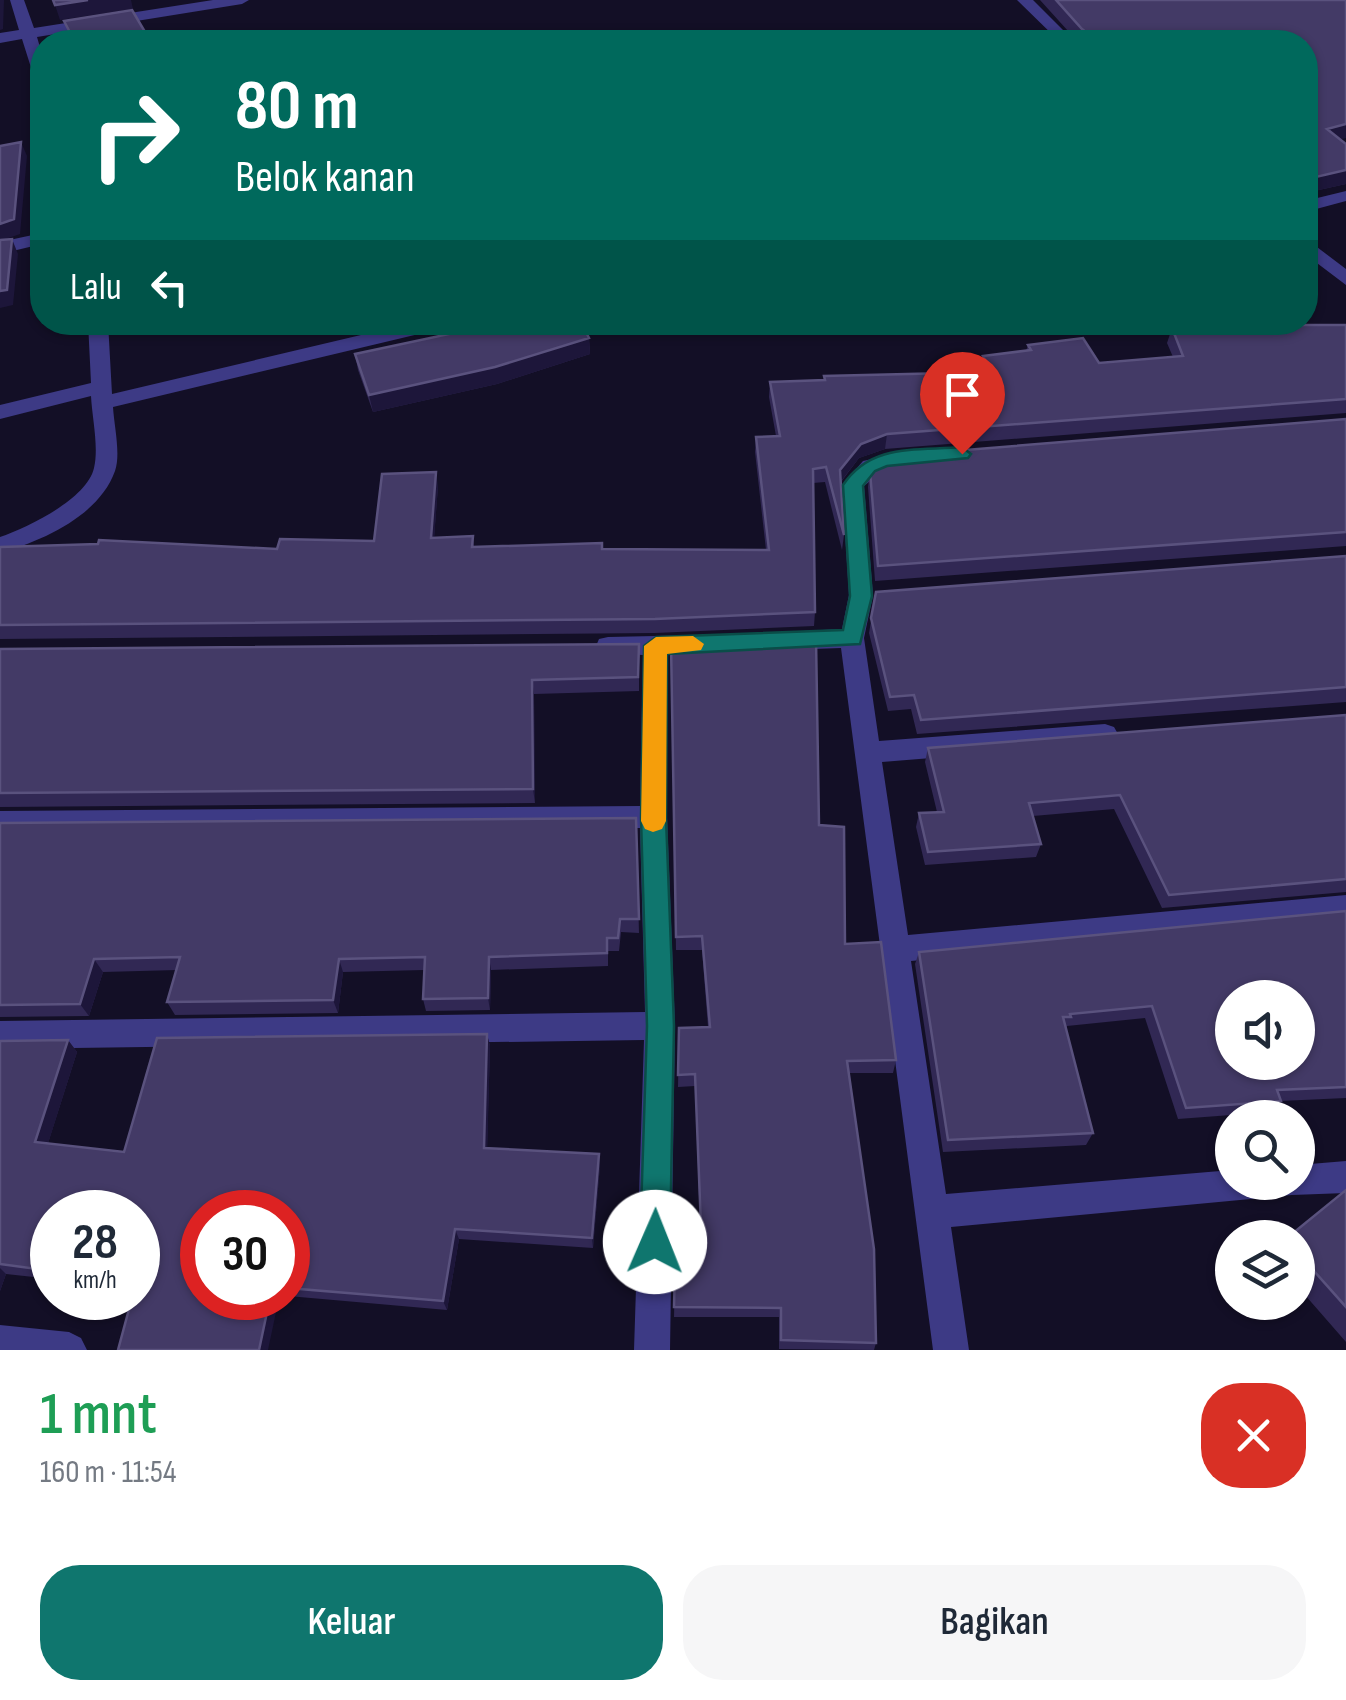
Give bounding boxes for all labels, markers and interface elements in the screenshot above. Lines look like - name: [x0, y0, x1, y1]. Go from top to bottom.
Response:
- text: 80 m: [235, 65, 359, 149]
- icon: right: [70, 70, 200, 200]
- text: Belok kanan: [235, 150, 415, 205]
- icon: left: [142, 260, 197, 315]
- text: Lalu: [70, 265, 122, 310]
- pin: [920, 352, 1005, 455]
- icon: arrive: [935, 367, 990, 422]
- map controls: [1215, 980, 1315, 1320]
- button: sound: [1215, 980, 1315, 1080]
- button: search: [1215, 1100, 1315, 1200]
- speed limit sign: 30: [180, 1190, 310, 1320]
- position arrow: [603, 1190, 707, 1294]
- text: 28: [72, 1213, 118, 1273]
- button: layers: [1215, 1220, 1315, 1320]
- text: km/h: [73, 1265, 117, 1296]
- text: 1 mnt: [40, 1379, 157, 1451]
- button: close: [1201, 1383, 1306, 1488]
- text: 160 m · 11:54: [40, 1453, 176, 1492]
- button: Keluar: [40, 1565, 663, 1680]
- button: Bagikan: [683, 1565, 1306, 1680]

